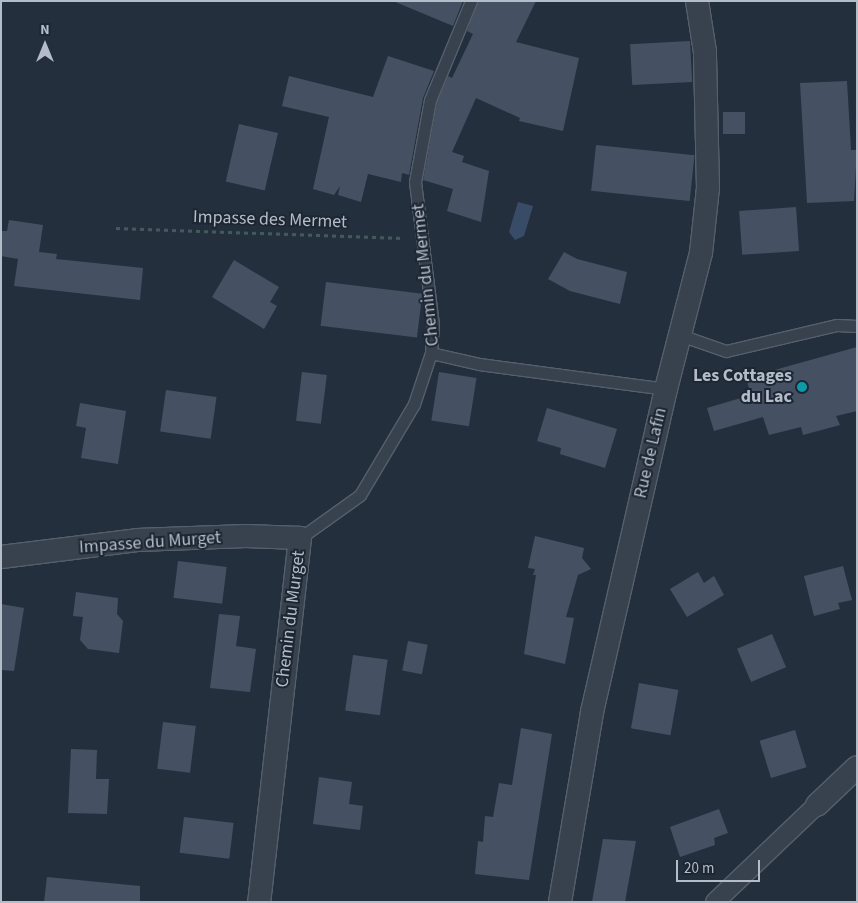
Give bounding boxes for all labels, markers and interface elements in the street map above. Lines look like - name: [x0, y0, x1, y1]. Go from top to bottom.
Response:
- north arrow: [20, 20, 70, 70]
- text: N: [40, 20, 50, 40]
- street label: Chemin du Mermet: [408, 203, 444, 347]
- street label: Impasse des Mermet: [193, 207, 347, 233]
- place label: Les Cottages du Lac: [693, 366, 792, 408]
- marker: Les Cottages du Lac: [796, 381, 808, 393]
- street label: Rue de Lafin: [630, 406, 672, 500]
- street label: Impasse du Murget: [78, 527, 222, 559]
- street label: Chemin du Murget: [272, 549, 310, 689]
- scale bar: [678, 850, 762, 882]
- text: 20 m: [684, 858, 714, 879]

